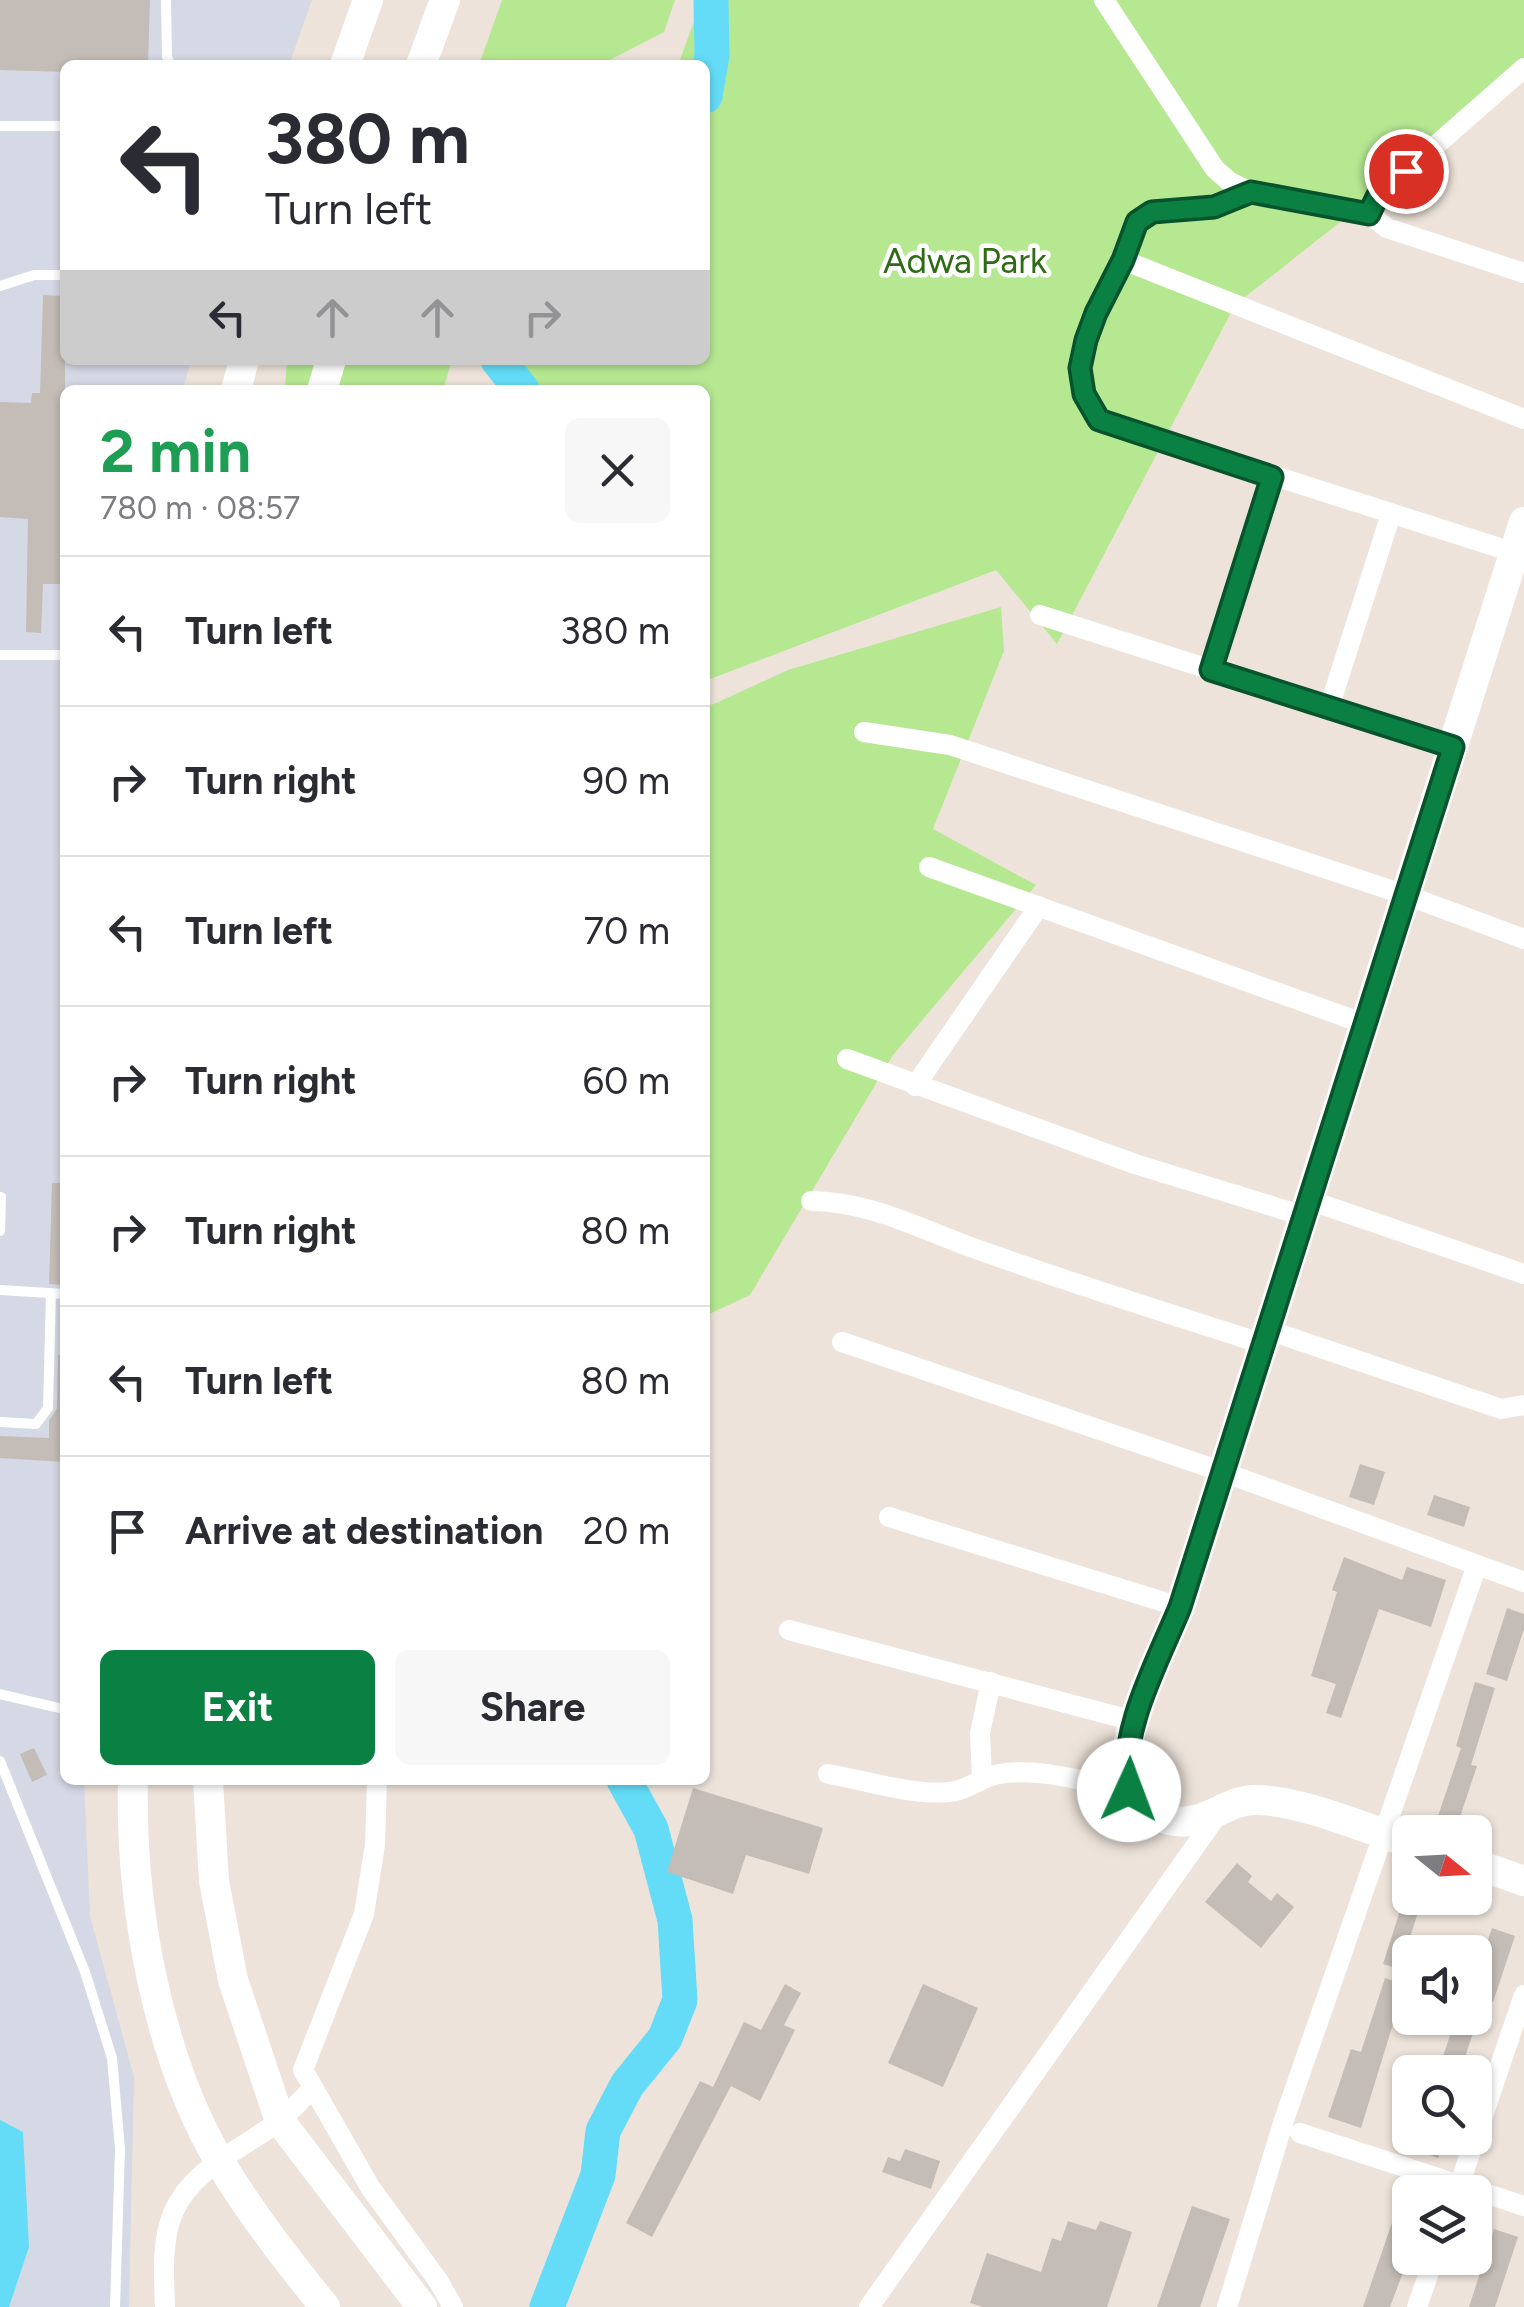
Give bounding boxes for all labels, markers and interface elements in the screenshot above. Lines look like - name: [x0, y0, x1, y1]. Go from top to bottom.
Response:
- text: 380 m: [265, 96, 470, 181]
- icon: left: [100, 100, 230, 230]
- pin: [1364, 129, 1449, 214]
- icon: arrive: [1379, 144, 1434, 199]
- text: Turn left: [265, 181, 432, 235]
- park label: Adwa Park: [883, 240, 1047, 282]
- icon: left: [200, 290, 255, 345]
- icon: ahead: [305, 290, 360, 345]
- icon: ahead: [410, 290, 465, 345]
- icon: right: [515, 290, 570, 345]
- text: 2 min: [100, 415, 251, 487]
- button: close: [565, 418, 670, 523]
- text: 780 m · 08:57: [100, 489, 300, 527]
- icon: left: [100, 604, 155, 659]
- text: Turn left: [185, 608, 333, 654]
- text: 380 m: [560, 608, 670, 654]
- icon: right: [100, 754, 155, 809]
- text: Turn right: [185, 758, 357, 804]
- text: 90 m: [582, 758, 670, 804]
- icon: left: [100, 904, 155, 959]
- text: Turn left: [185, 908, 333, 954]
- text: 70 m: [584, 908, 670, 954]
- icon: right: [100, 1054, 155, 1109]
- text: Turn right: [185, 1058, 357, 1104]
- text: 60 m: [582, 1058, 670, 1104]
- icon: right: [100, 1204, 155, 1259]
- text: Turn right: [185, 1208, 357, 1254]
- text: 80 m: [581, 1208, 670, 1254]
- icon: left: [100, 1354, 155, 1409]
- text: Turn left: [185, 1358, 333, 1404]
- text: 80 m: [581, 1358, 670, 1404]
- icon: arrive: [100, 1504, 155, 1559]
- text: Arrive at destination: [185, 1508, 543, 1554]
- text: 20 m: [583, 1508, 670, 1554]
- button: Exit: [100, 1650, 375, 1765]
- button: Share: [395, 1650, 670, 1765]
- position arrow: [1077, 1738, 1181, 1842]
- north arrow: [1392, 1815, 1492, 1915]
- map controls: [1392, 1815, 1492, 2275]
- button: sound: [1392, 1935, 1492, 2035]
- button: search: [1392, 2055, 1492, 2155]
- button: layers: [1392, 2175, 1492, 2275]

